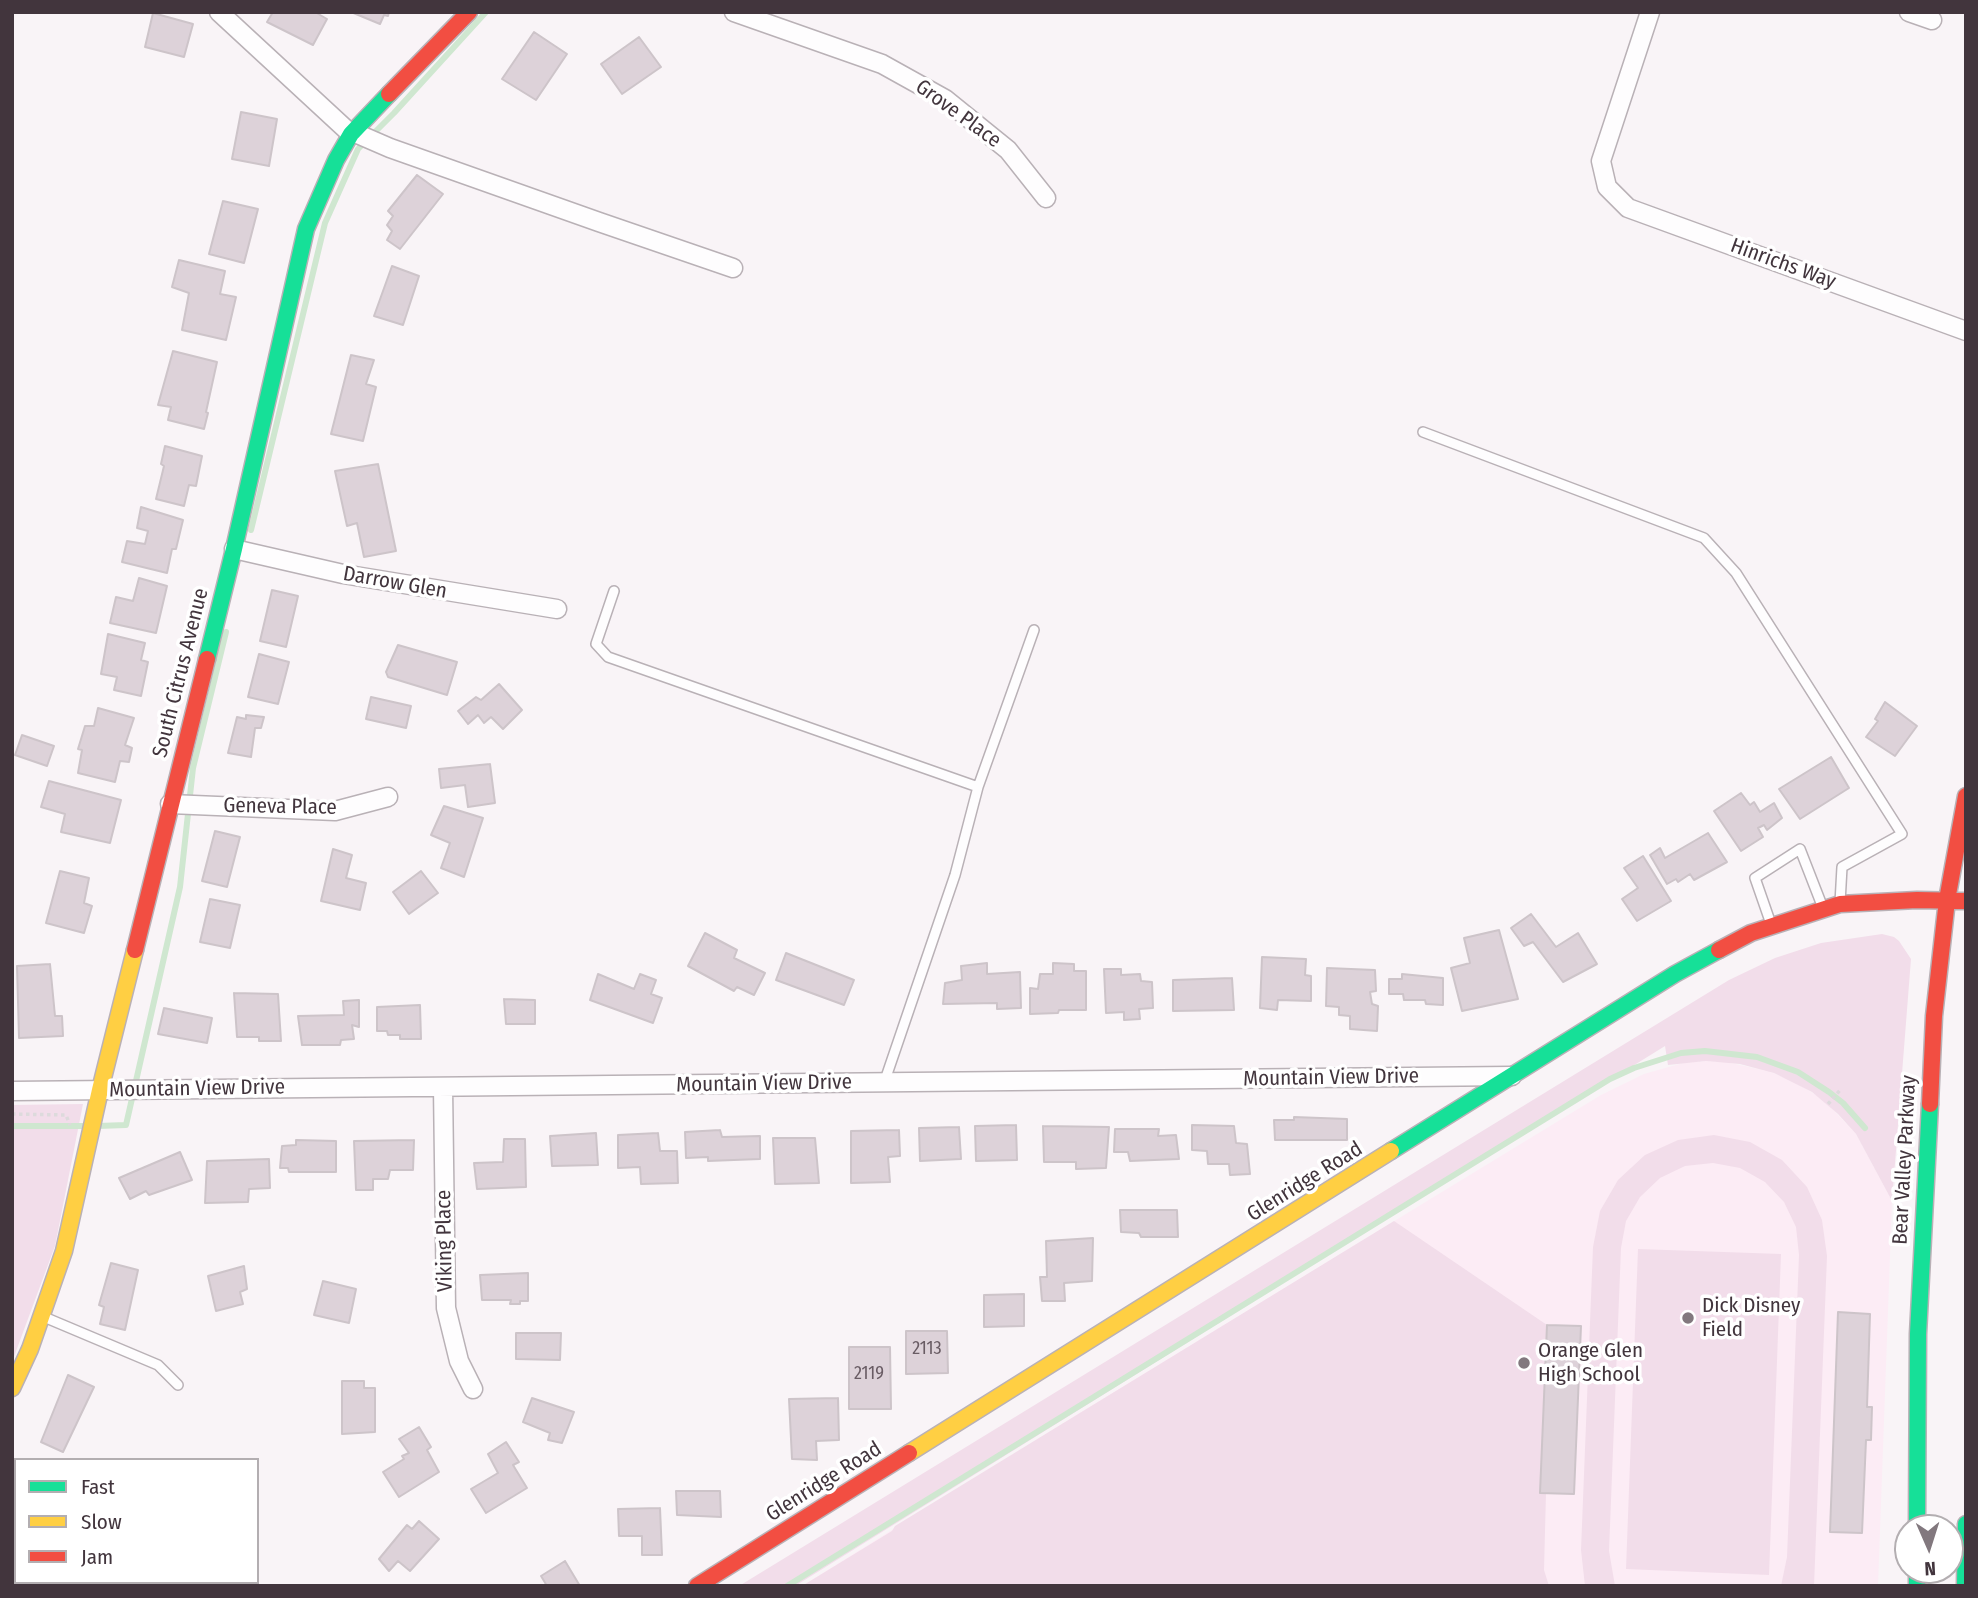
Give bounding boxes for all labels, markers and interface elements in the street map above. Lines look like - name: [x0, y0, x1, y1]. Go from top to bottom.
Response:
- street label: Grove Place: [910, 74, 1006, 154]
- street label: Hinrichs Way: [1727, 233, 1839, 295]
- street label: Darrow Glen: [341, 561, 449, 605]
- street label: South Citrus Avenue: [148, 586, 214, 760]
- street label: Geneva Place: [223, 793, 337, 821]
- street label: Mountain View Drive: [1243, 1064, 1419, 1092]
- street label: Mountain View Drive: [676, 1070, 852, 1098]
- street label: Mountain View Drive: [109, 1075, 285, 1103]
- street label: Bear Valley Parkway: [1888, 1075, 1922, 1245]
- street label: Glenridge Road: [1243, 1137, 1367, 1227]
- street label: Viking Place: [432, 1190, 458, 1292]
- place label: Dick Disney Field: [1702, 1293, 1800, 1343]
- marker: Dick Disney Field: [1680, 1310, 1696, 1326]
- house number: 2113: [912, 1338, 942, 1360]
- place label: Orange Glen High School: [1538, 1338, 1643, 1388]
- marker: Orange Glen High School: [1516, 1355, 1532, 1371]
- house number: 2119: [854, 1363, 884, 1385]
- street label: Glenridge Road: [762, 1437, 886, 1527]
- legend: [14, 1458, 259, 1584]
- text: Fast: [81, 1474, 115, 1500]
- text: Slow: [81, 1509, 122, 1535]
- north arrow: [1894, 1514, 1964, 1584]
- text: Jam: [81, 1544, 113, 1570]
- text: N: [1924, 1557, 1936, 1580]

